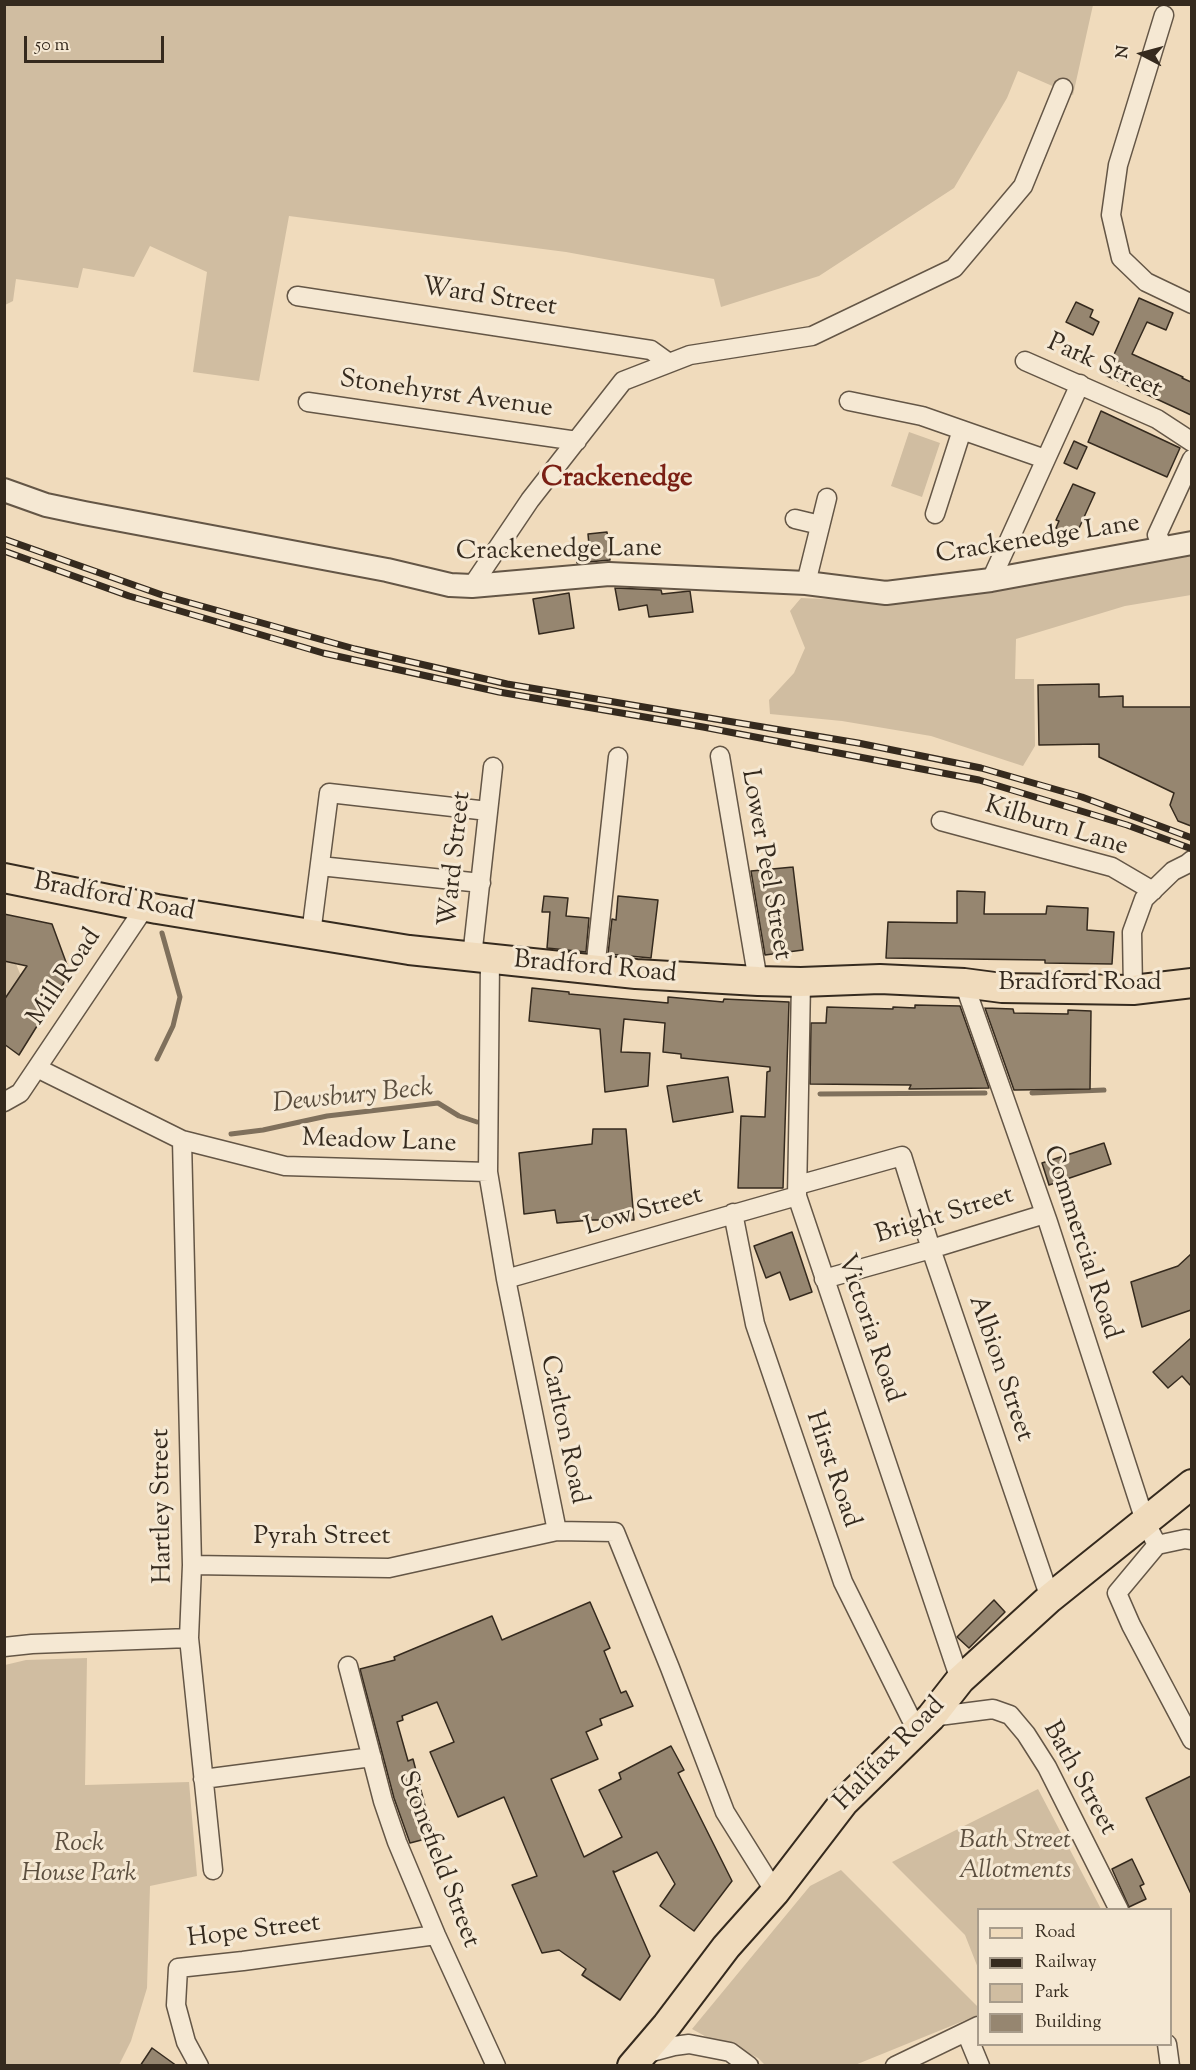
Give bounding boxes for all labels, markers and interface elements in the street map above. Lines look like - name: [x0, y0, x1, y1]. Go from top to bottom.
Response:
- scale bar: [27, 24, 166, 62]
- north arrow: [1112, 24, 1172, 84]
- text: 50 m: [35, 33, 69, 59]
- text: N: [1111, 45, 1136, 60]
- street label: Ward Street: [419, 273, 559, 325]
- street label: Park Street: [1042, 329, 1166, 407]
- street label: Stonehyrst Avenue: [337, 366, 555, 426]
- district label: Crackenedge: [541, 464, 693, 496]
- street label: Crackenedge Lane: [934, 509, 1142, 573]
- street label: Crackenedge Lane: [456, 535, 662, 569]
- street label: Lower Peel Street: [732, 767, 796, 963]
- street label: Ward Street: [434, 790, 480, 928]
- street label: Kilburn Lane: [980, 791, 1132, 865]
- street label: Bradford Road: [31, 868, 197, 930]
- street label: Mill Road: [22, 924, 110, 1032]
- street label: Bradford Road: [512, 946, 678, 992]
- street label: Bradford Road: [998, 969, 1162, 1001]
- water label: Dewsbury Beck: [271, 1073, 435, 1123]
- street label: Meadow Lane: [301, 1125, 457, 1161]
- street label: Commercial Road: [1034, 1142, 1126, 1344]
- street label: Low Street: [581, 1181, 707, 1245]
- street label: Bright Street: [872, 1181, 1018, 1253]
- street label: Victoria Road: [828, 1251, 908, 1407]
- street label: Albion Street: [959, 1292, 1039, 1446]
- street label: Carlton Road: [531, 1353, 593, 1507]
- street label: Hirst Road: [797, 1408, 865, 1532]
- street label: Hartley Street: [147, 1428, 181, 1584]
- street label: Pyrah Street: [254, 1523, 390, 1555]
- street label: Halifax Road: [829, 1692, 953, 1818]
- street label: Bath Street: [1034, 1717, 1122, 1841]
- street label: Stonefield Street: [389, 1767, 485, 1953]
- park label: Bath Street Allotments: [959, 1827, 1071, 1888]
- park label: Rock House Park: [21, 1830, 137, 1892]
- legend: [977, 1908, 1172, 2046]
- street label: Hope Street: [186, 1909, 322, 1957]
- text: Road: [1035, 1920, 1075, 1946]
- text: Railway: [1035, 1950, 1097, 1976]
- text: Park: [1035, 1980, 1069, 2006]
- text: Building: [1035, 2010, 1101, 2036]

